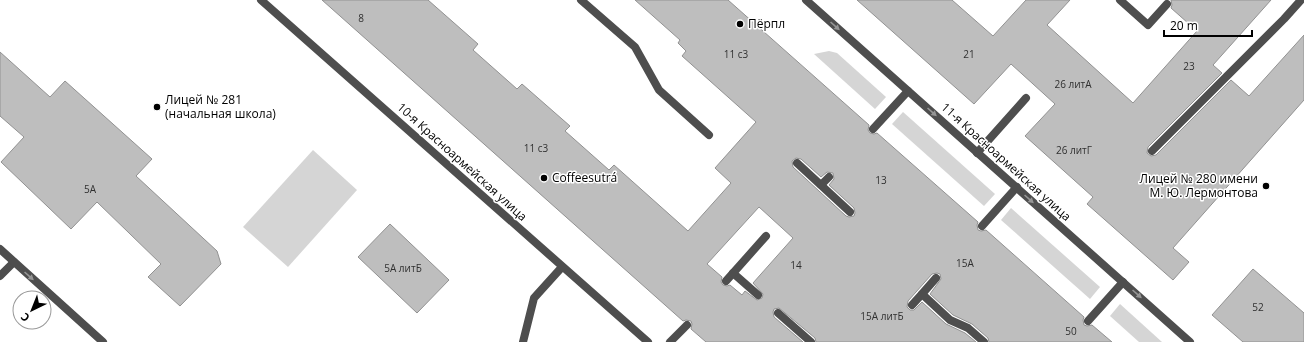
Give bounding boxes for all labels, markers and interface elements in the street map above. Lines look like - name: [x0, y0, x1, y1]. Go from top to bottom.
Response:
- house number: 8: [358, 11, 364, 25]
- scale bar: [1164, 12, 1252, 38]
- place label: Пёрпл: [748, 15, 785, 32]
- text: 20 m: [1170, 17, 1198, 34]
- marker: Пёрпл: [735, 19, 745, 29]
- one-way arrow: [830, 21, 840, 31]
- house number: 11 с3: [724, 47, 749, 61]
- house number: 21: [963, 47, 975, 61]
- house number: 23: [1183, 59, 1195, 73]
- house number: 26 литА: [1054, 77, 1092, 91]
- place label: Лицей № 281 (начальная школа): [165, 91, 276, 122]
- street label: 10-я Красноармейская улица: [394, 99, 531, 225]
- street label: 11-я Красноармейская улица: [938, 99, 1075, 225]
- marker: Лицей № 281 (начальная школа): [152, 102, 162, 112]
- one-way arrow: [927, 108, 937, 117]
- house number: 11 с3: [524, 141, 549, 155]
- house number: 26 литГ: [1056, 143, 1092, 157]
- place label: Coffeesutrá: [552, 169, 617, 186]
- place label: Лицей № 280 имени М. Ю. Лермонтова: [1140, 170, 1258, 201]
- marker: Coffeesutrá: [539, 173, 549, 183]
- house number: 13: [875, 173, 887, 187]
- marker: Лицей № 280 имени М. Ю. Лермонтова: [1261, 181, 1271, 191]
- house number: 5А: [84, 182, 97, 196]
- one-way arrow: [1024, 194, 1035, 203]
- house number: 15А: [956, 256, 975, 270]
- house number: 14: [790, 258, 802, 272]
- house number: 5А литБ: [384, 261, 422, 275]
- one-way arrow: [24, 271, 34, 280]
- north arrow: [12, 290, 52, 330]
- one-way arrow: [1132, 290, 1142, 299]
- house number: 52: [1252, 300, 1264, 314]
- house number: 15А литБ: [860, 309, 904, 323]
- text: С: [17, 310, 33, 326]
- house number: 50: [1065, 324, 1077, 338]

